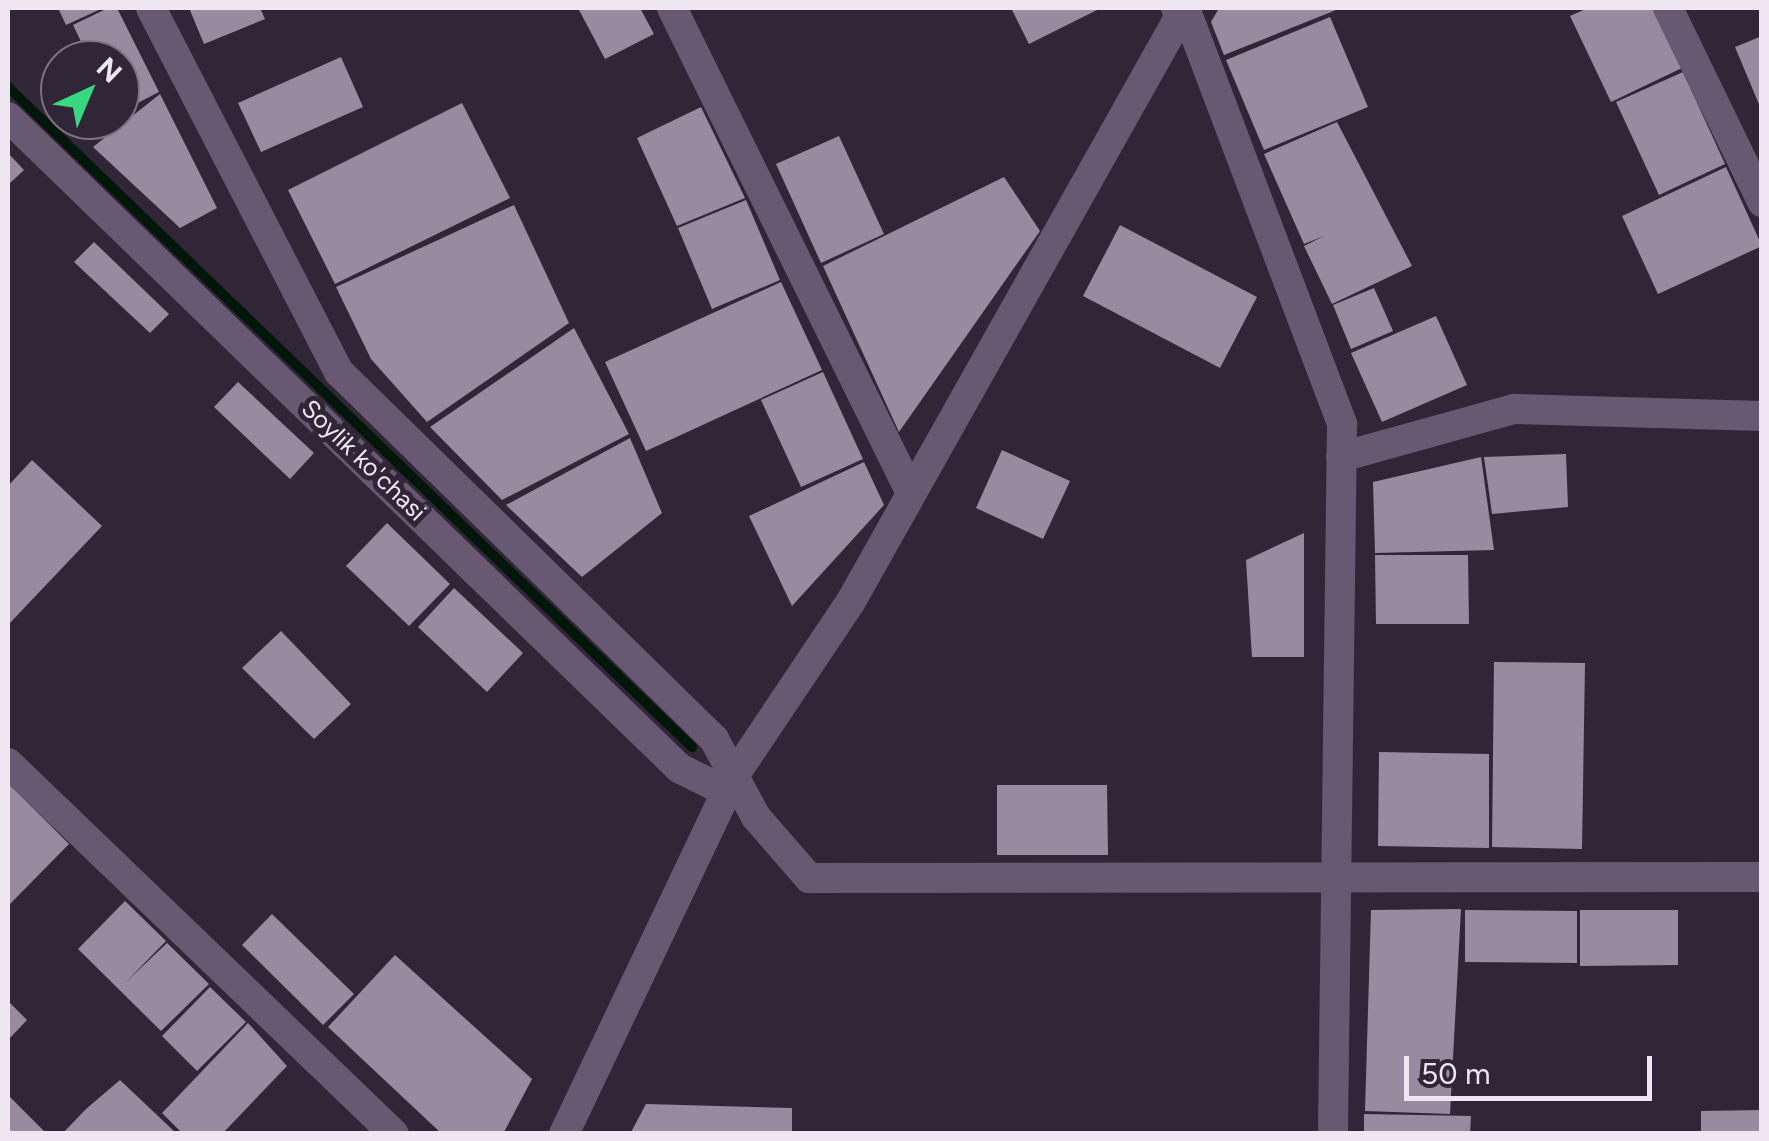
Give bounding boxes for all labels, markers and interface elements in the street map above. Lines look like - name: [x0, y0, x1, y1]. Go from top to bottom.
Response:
- north arrow: [40, 40, 140, 140]
- text: N: [90, 50, 129, 90]
- street label: Soylik ko'chasi: [296, 393, 432, 527]
- scale bar: [1409, 1036, 1656, 1098]
- text: 50 m: [1421, 1055, 1490, 1092]

